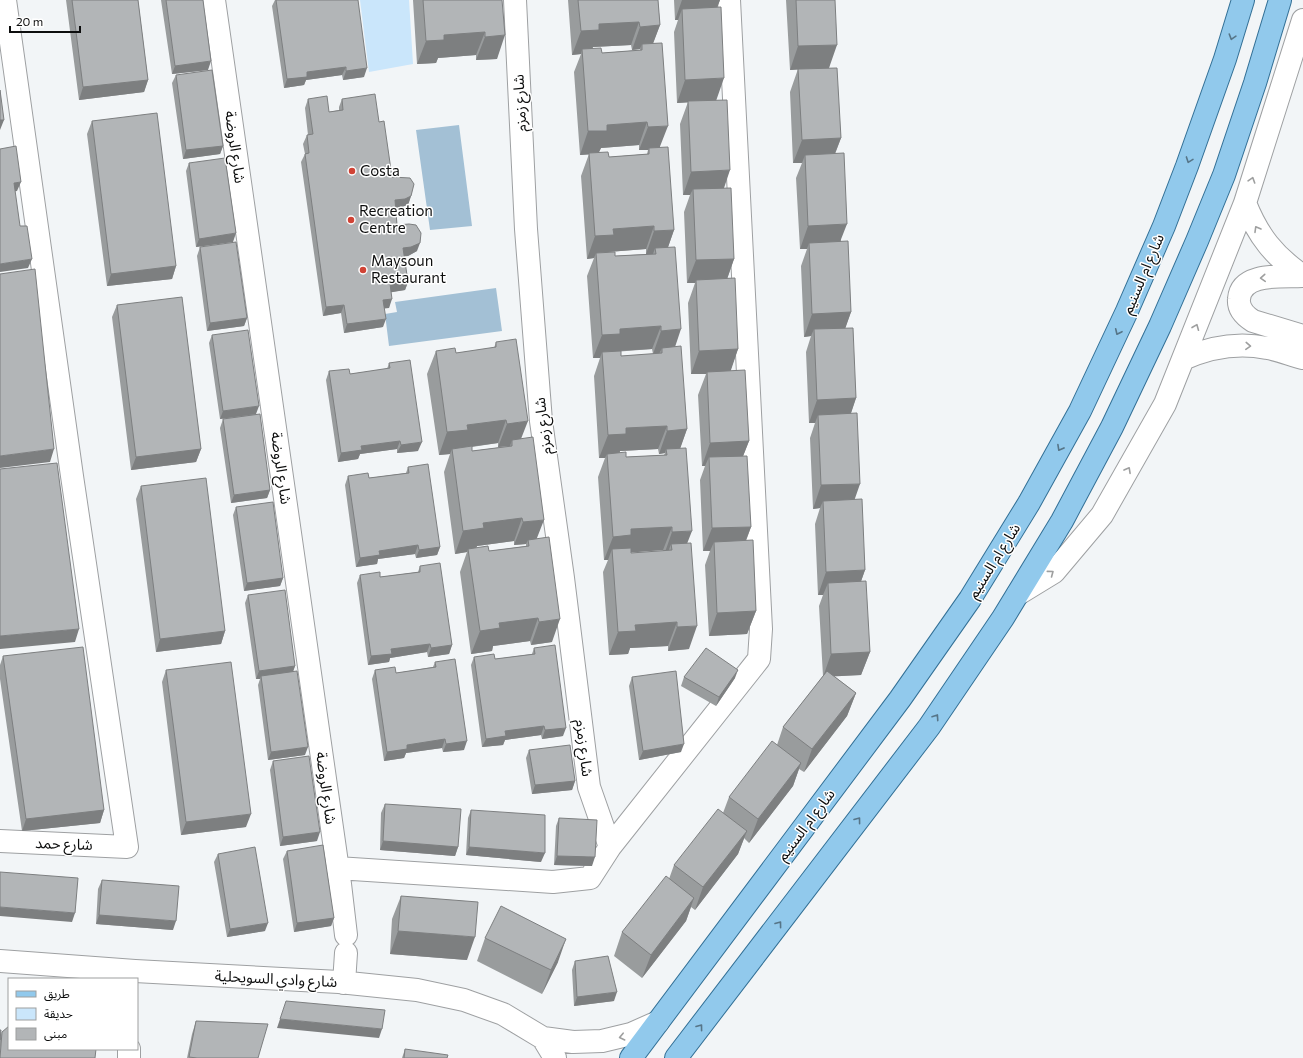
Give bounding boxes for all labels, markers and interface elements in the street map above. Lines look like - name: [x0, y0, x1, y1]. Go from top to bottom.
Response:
- scale bar: [10, 8, 80, 34]
- text: 20 m: [16, 14, 43, 28]
- one-way arrow: [1228, 34, 1237, 41]
- street label: شارع زمزم: [508, 73, 533, 132]
- street label: شارع الروضة: [218, 109, 250, 185]
- one-way arrow: [1186, 156, 1194, 163]
- place label: Costa: [360, 161, 400, 179]
- marker: Costa: [347, 166, 357, 176]
- one-way arrow: [1247, 176, 1256, 183]
- place label: Recreation Centre: [359, 201, 433, 236]
- marker: Recreation Centre: [346, 215, 356, 225]
- one-way arrow: [1254, 226, 1261, 233]
- street label: شارع ام السنيم: [1117, 231, 1171, 318]
- place label: Maysoun Restaurant: [371, 251, 446, 286]
- marker: Maysoun Restaurant: [358, 265, 368, 275]
- one-way arrow: [1260, 274, 1266, 283]
- one-way arrow: [1191, 324, 1199, 331]
- one-way arrow: [1115, 327, 1123, 335]
- one-way arrow: [1245, 341, 1251, 350]
- street label: شارع زمزم: [530, 396, 558, 456]
- street label: شارع الروضة: [264, 430, 296, 506]
- one-way arrow: [1057, 444, 1064, 451]
- one-way arrow: [1124, 467, 1131, 474]
- street label: شارع ام السنيم: [963, 519, 1027, 603]
- one-way arrow: [1047, 570, 1054, 578]
- one-way arrow: [931, 714, 939, 721]
- street label: شارع زمزم: [569, 718, 597, 778]
- street label: شارع الروضة: [309, 750, 341, 826]
- street label: شارع ام السنيم: [772, 785, 841, 866]
- one-way arrow: [853, 818, 860, 825]
- street label: شارع حمد: [35, 833, 93, 857]
- one-way arrow: [774, 921, 781, 928]
- street label: شارع وادي السويحلية: [214, 966, 338, 994]
- legend: [8, 978, 138, 1050]
- text: طريق: [44, 986, 70, 1002]
- text: حديقة: [44, 1006, 73, 1021]
- one-way arrow: [695, 1024, 702, 1031]
- text: مبنى: [44, 1026, 67, 1041]
- one-way arrow: [618, 1032, 625, 1040]

